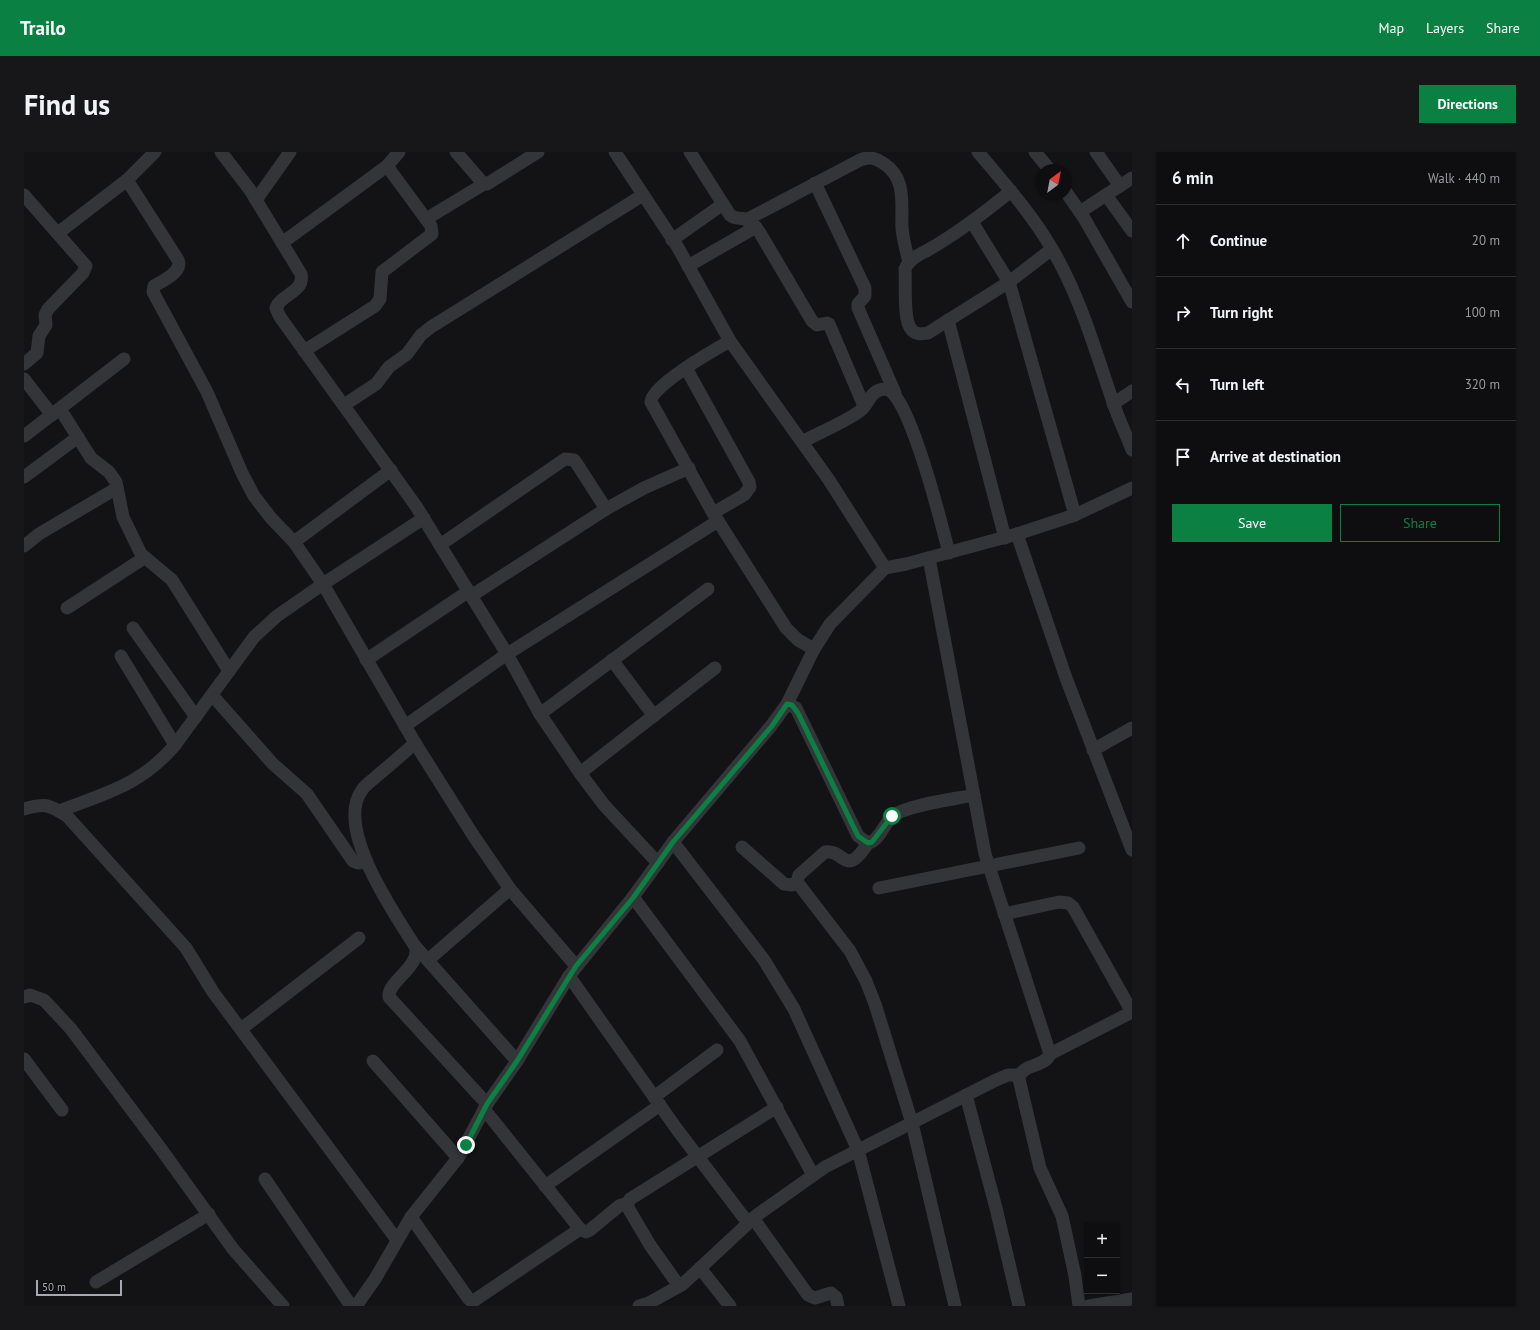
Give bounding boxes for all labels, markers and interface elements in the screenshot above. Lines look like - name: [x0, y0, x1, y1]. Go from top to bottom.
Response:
- text: Trailo: [20, 16, 66, 40]
- text: Map: [1378, 19, 1404, 37]
- text: Layers: [1426, 19, 1464, 37]
- text: Share: [1486, 19, 1520, 37]
- button: Directions: [1419, 85, 1516, 123]
- text: Find us: [24, 86, 110, 123]
- north arrow: [1036, 164, 1072, 200]
- text: 6 min: [1172, 167, 1213, 189]
- text: Walk · 440 m: [1428, 170, 1500, 187]
- icon: ahead: [1172, 230, 1194, 252]
- text: Continue: [1210, 231, 1267, 250]
- text: 20 m: [1472, 232, 1500, 249]
- icon: right: [1172, 302, 1194, 324]
- text: Turn right: [1210, 303, 1273, 322]
- text: 100 m: [1465, 304, 1500, 321]
- icon: left: [1172, 374, 1194, 396]
- text: Turn left: [1210, 375, 1264, 394]
- text: 320 m: [1465, 376, 1500, 393]
- icon: arrive: [1172, 446, 1194, 468]
- text: Arrive at destination: [1210, 447, 1341, 466]
- button: Save: [1172, 504, 1332, 542]
- button: Share: [1340, 504, 1500, 542]
- route start: [883, 807, 901, 825]
- route end: [457, 1136, 475, 1154]
- map controls: [1084, 1222, 1120, 1294]
- button: +: [1084, 1222, 1120, 1258]
- button: −: [1084, 1258, 1120, 1294]
- scale bar: [36, 1278, 122, 1297]
- text: 50 m: [42, 1280, 66, 1294]

